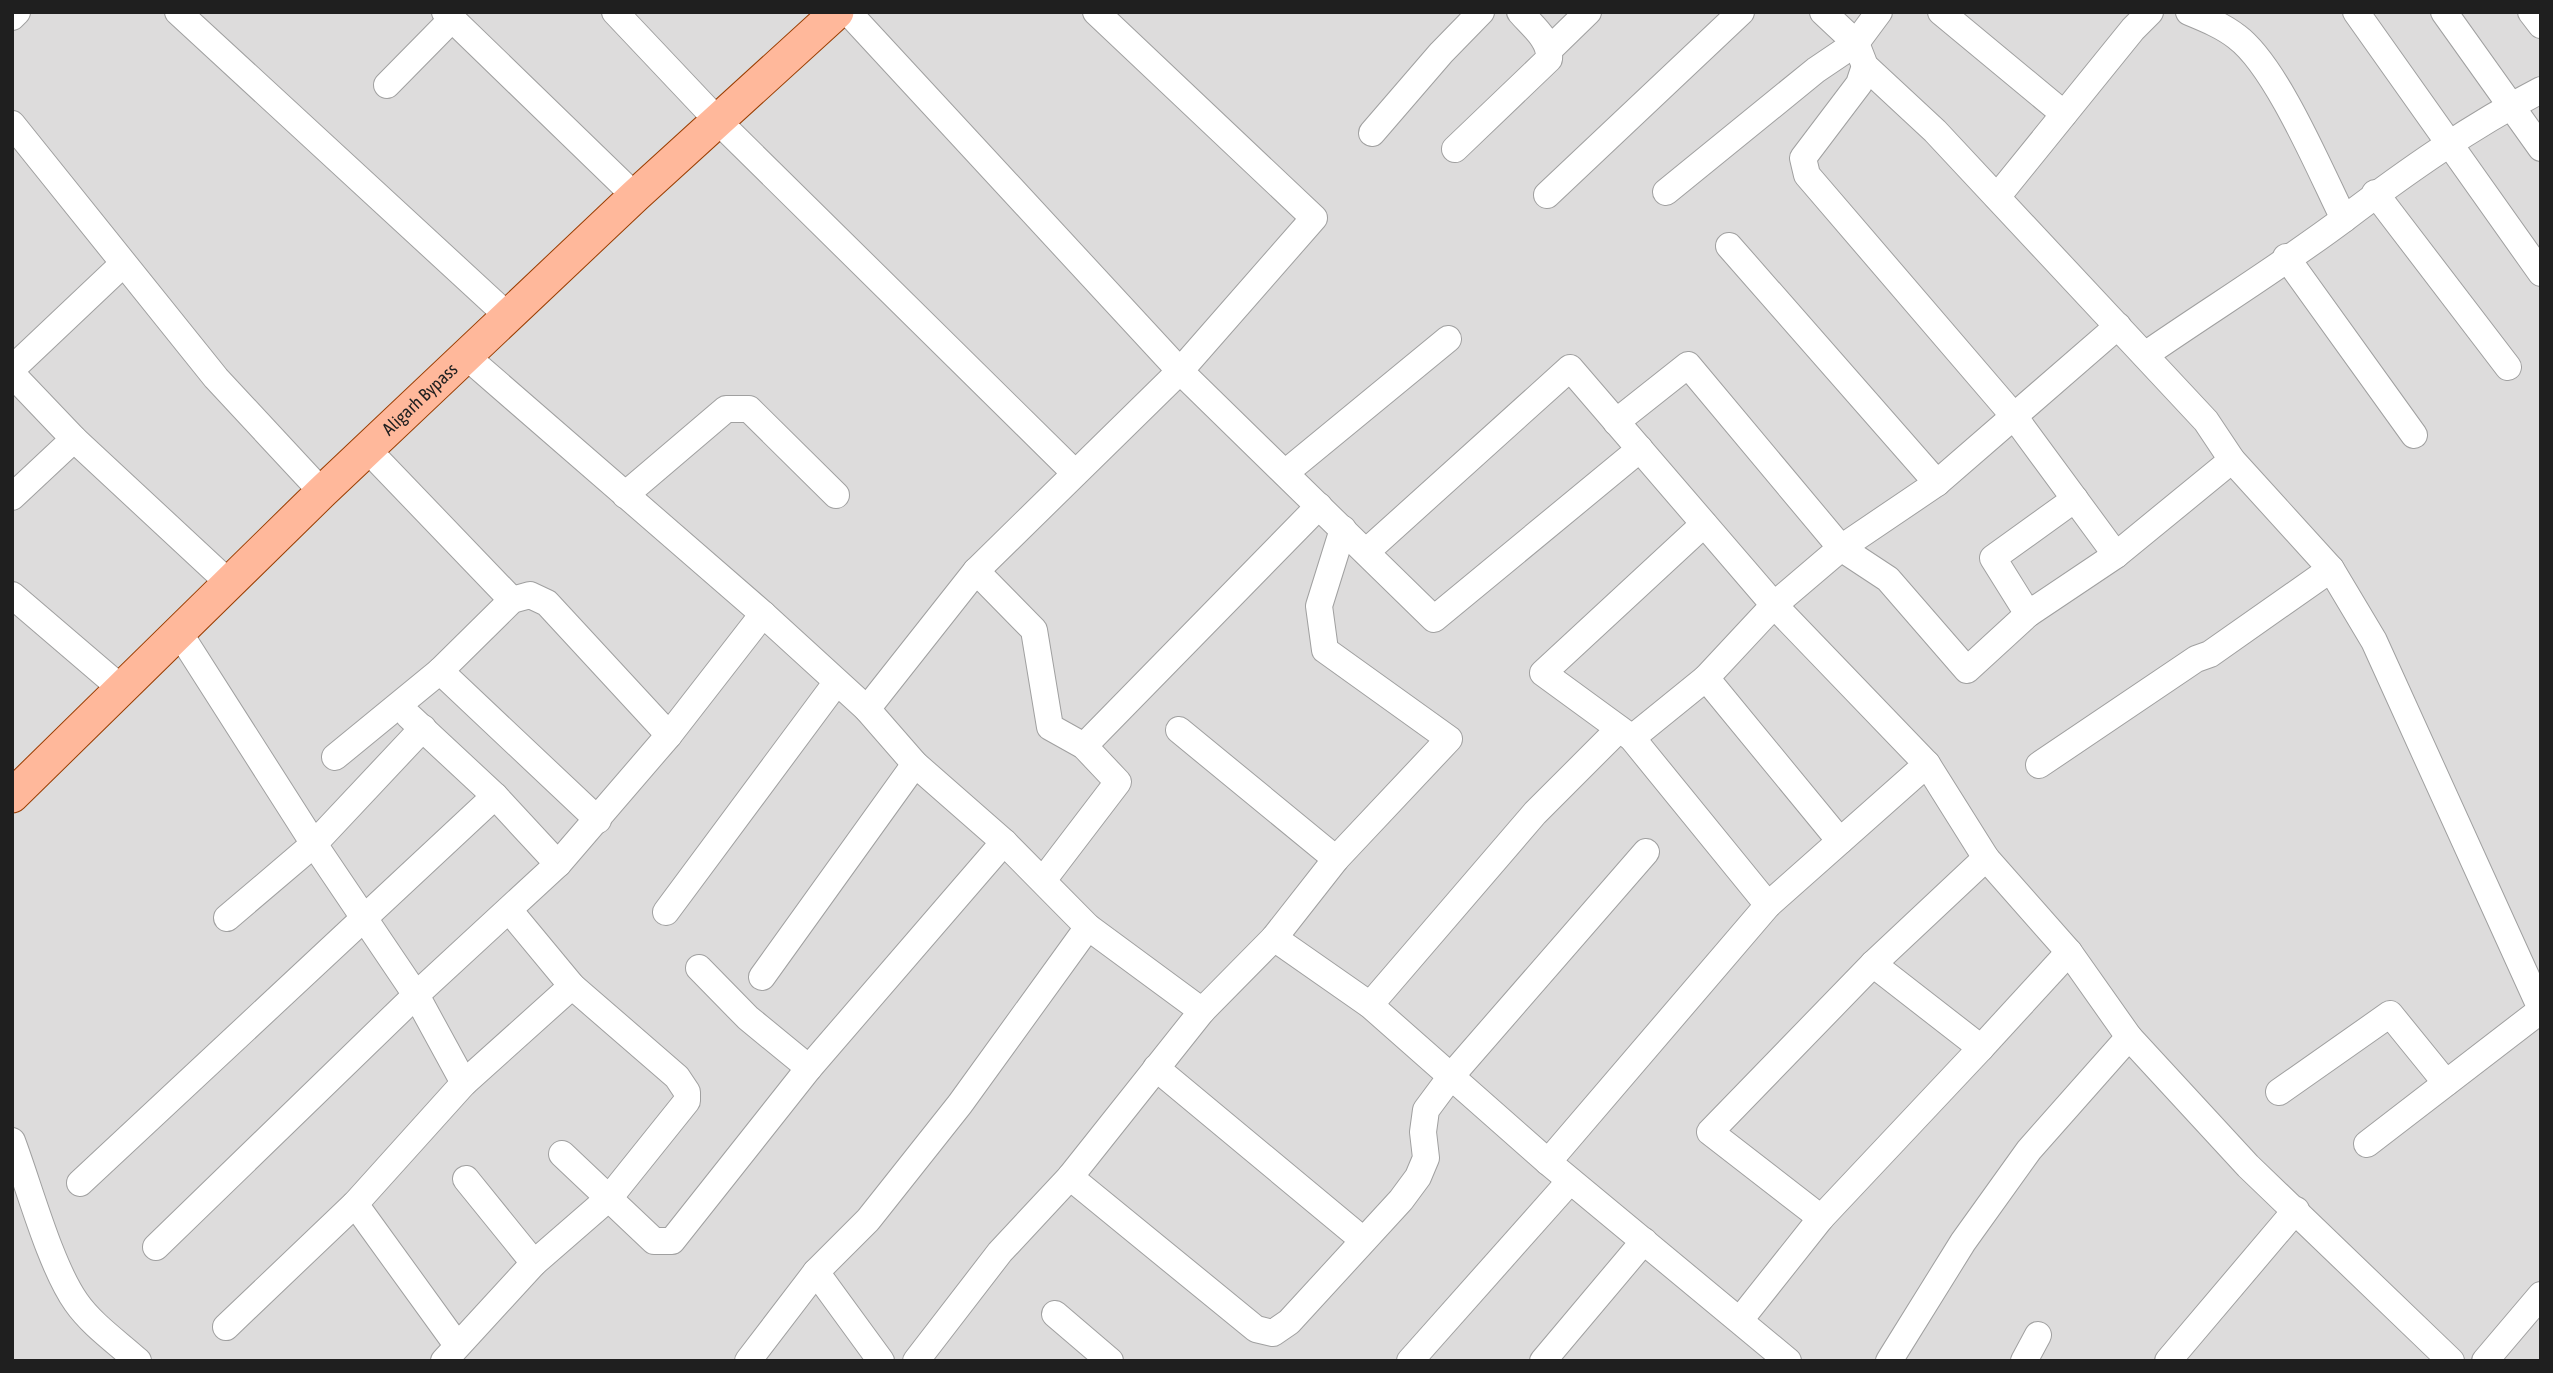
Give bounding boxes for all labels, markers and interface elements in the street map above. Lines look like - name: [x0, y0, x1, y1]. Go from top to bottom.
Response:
- street label: Aligarh Bypass: [378, 359, 462, 439]

